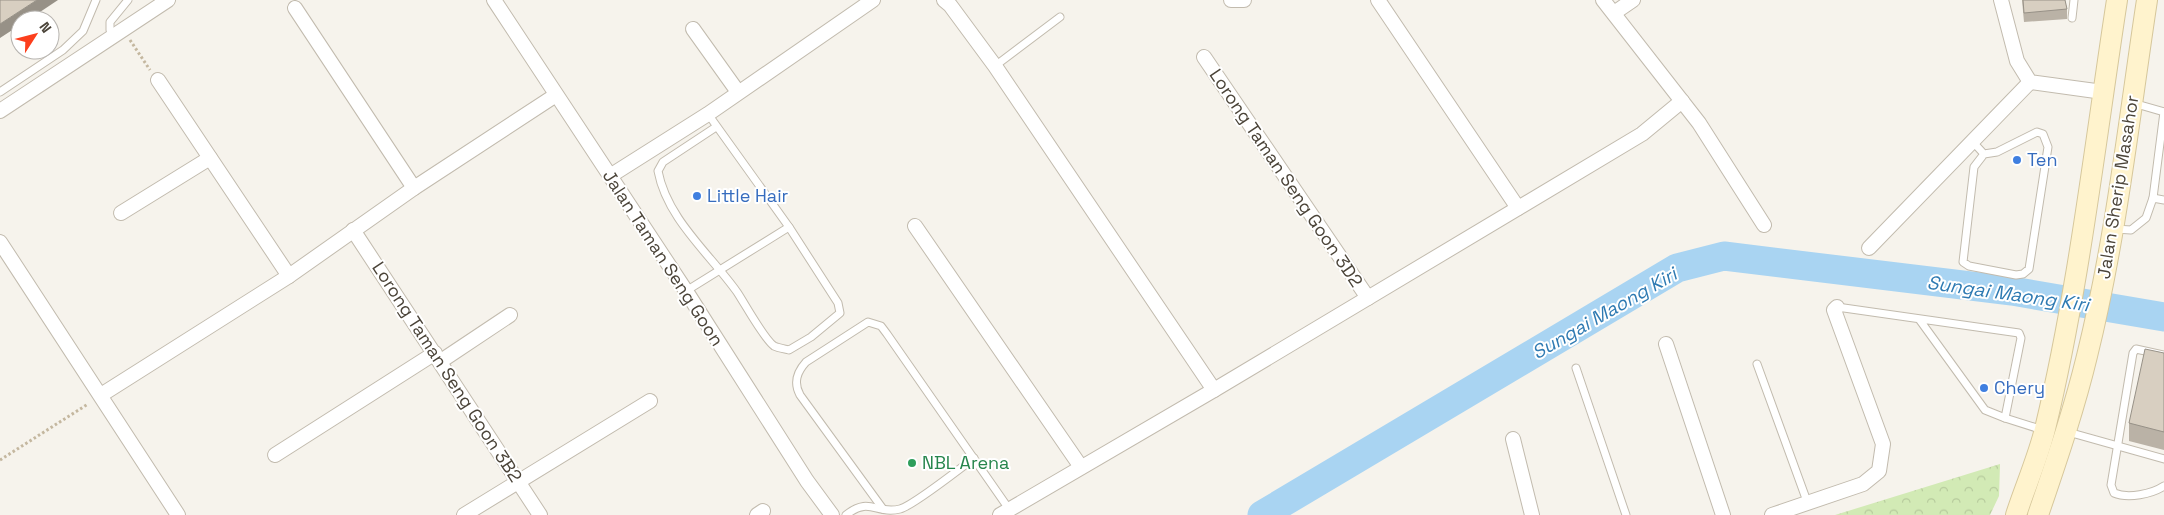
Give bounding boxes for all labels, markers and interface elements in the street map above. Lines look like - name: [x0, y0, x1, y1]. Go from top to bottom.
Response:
- north arrow: [10, 10, 60, 60]
- text: N: [35, 18, 56, 36]
- street label: Lorong Taman Seng Goon 3D2: [1205, 64, 1368, 291]
- street label: Jalan Sherip Masahor: [2092, 93, 2143, 280]
- place label: Ten: [2027, 148, 2057, 171]
- marker: Ten: [2011, 154, 2023, 166]
- street label: Jalan Taman Seng Goon: [598, 165, 729, 350]
- place label: Little Hair: [707, 184, 789, 207]
- marker: Little Hair: [691, 190, 703, 202]
- street label: Lorong Taman Seng Goon 3B2: [367, 257, 527, 486]
- water label: Sungai Maong Kiri: [1527, 261, 1683, 365]
- water label: Sungai Maong Kiri: [1925, 270, 2093, 318]
- place label: Chery: [1994, 376, 2045, 399]
- marker: Chery: [1978, 382, 1990, 394]
- place label: NBL Arena: [922, 451, 1009, 474]
- marker: NBL Arena: [906, 457, 918, 469]

